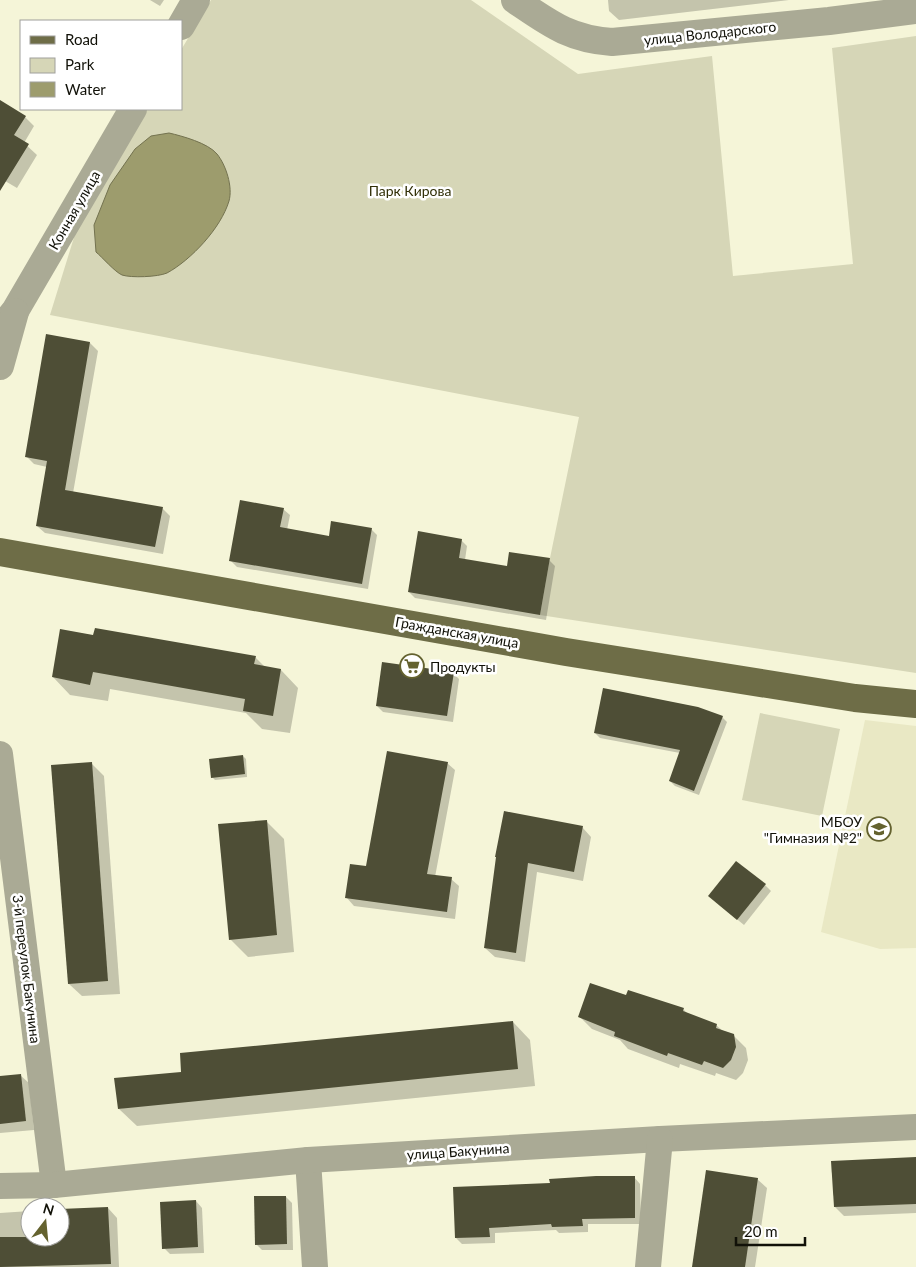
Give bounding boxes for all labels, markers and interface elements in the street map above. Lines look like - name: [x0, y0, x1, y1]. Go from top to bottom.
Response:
- street label: улица Володарского: [643, 18, 777, 48]
- legend: [20, 20, 182, 110]
- text: Road: [65, 30, 98, 48]
- text: Park: [65, 55, 95, 73]
- text: Water: [65, 80, 106, 98]
- street label: Конная улица: [45, 168, 103, 252]
- park label: Парк Кирова: [369, 182, 451, 199]
- street label: Гражданская улица: [394, 613, 520, 651]
- supermarket icon: Продукты: [399, 653, 425, 679]
- place label: Продукты: [430, 658, 496, 675]
- place label: МБОУ "Гимназия №2": [764, 813, 862, 846]
- school or university icon: МБОУ "Гимназия №2": [866, 816, 892, 842]
- street label: 3-й переулок Бакунина: [9, 894, 45, 1044]
- street label: улица Бакунина: [406, 1139, 510, 1163]
- north arrow: [20, 1197, 70, 1247]
- text: N: [41, 1199, 56, 1219]
- scale bar: [736, 1214, 805, 1246]
- text: 20 m: [744, 1222, 778, 1240]

